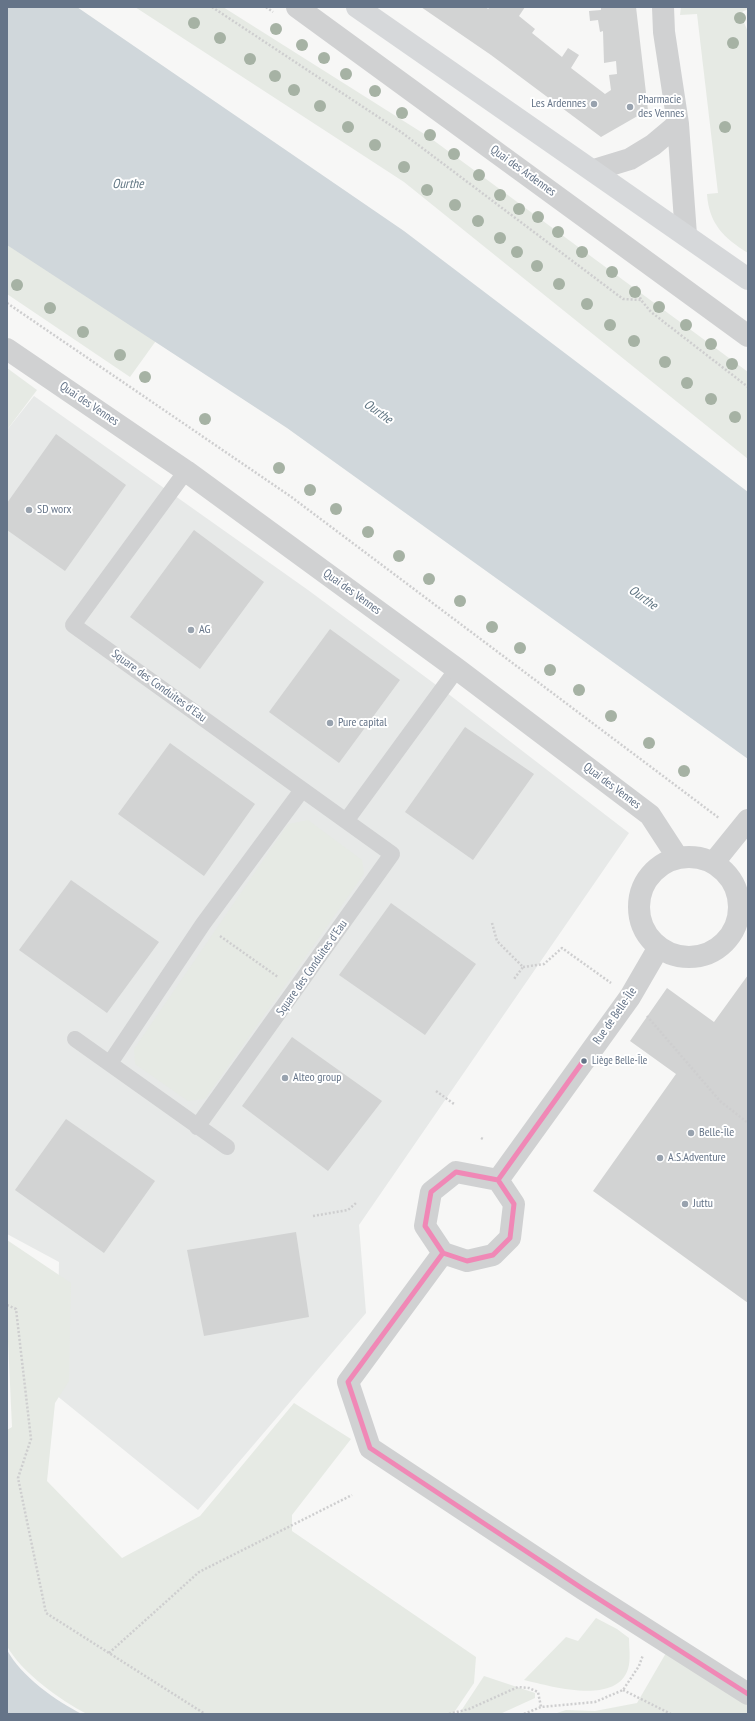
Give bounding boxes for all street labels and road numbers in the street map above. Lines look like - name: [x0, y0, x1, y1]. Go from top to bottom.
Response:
- street label: Quai des Ardennes: [488, 142, 558, 200]
- street label: Quai des Vennes: [57, 379, 121, 429]
- street label: Quai des Vennes: [320, 566, 384, 618]
- street label: Square des Conduites d'Eau: [109, 647, 209, 725]
- street label: Quai des Vennes: [581, 760, 643, 812]
- street label: Square des Conduites d'Eau: [273, 917, 351, 1019]
- street label: Rue de Belle-Île: [590, 985, 640, 1047]

